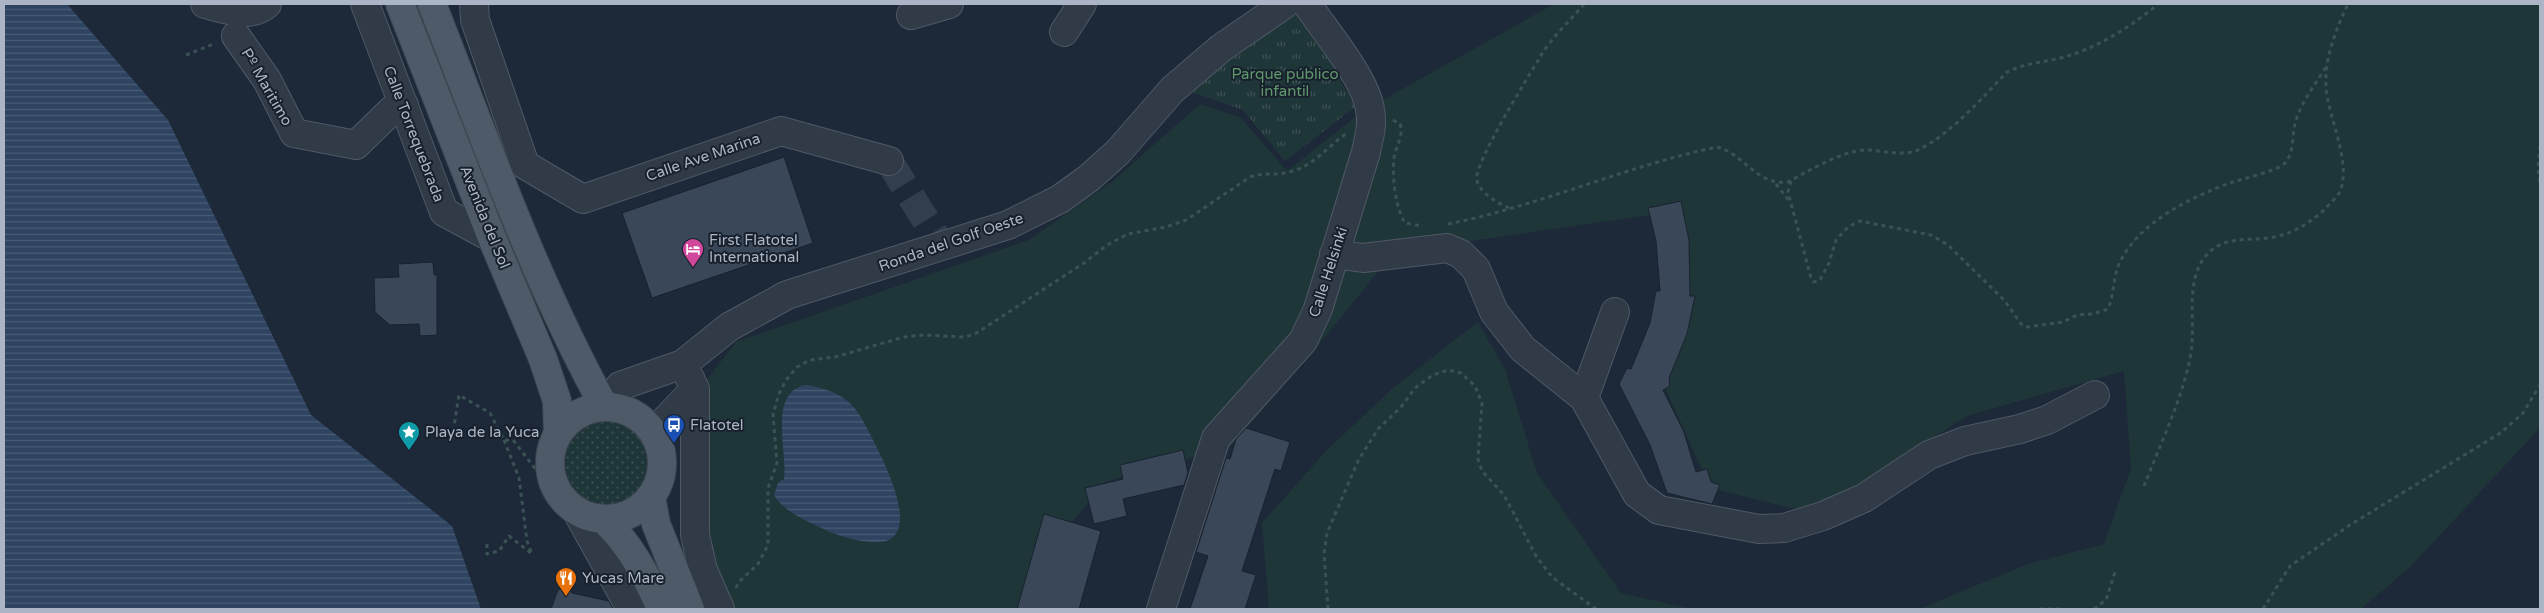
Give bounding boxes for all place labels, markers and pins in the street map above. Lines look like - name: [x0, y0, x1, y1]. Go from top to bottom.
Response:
- place label: First Flatotel International: [709, 231, 799, 266]
- hotel icon: First Flatotel International: [681, 237, 705, 268]
- bus stop icon: Flatotel: [662, 413, 686, 444]
- place label: Flatotel: [690, 416, 744, 434]
- place icon: Playa de la Yuca: [397, 420, 421, 451]
- place label: Playa de la Yuca: [425, 423, 539, 441]
- restaurant icon: Yucas Mare: [554, 566, 578, 597]
- place label: Yucas Mare: [582, 569, 664, 587]

